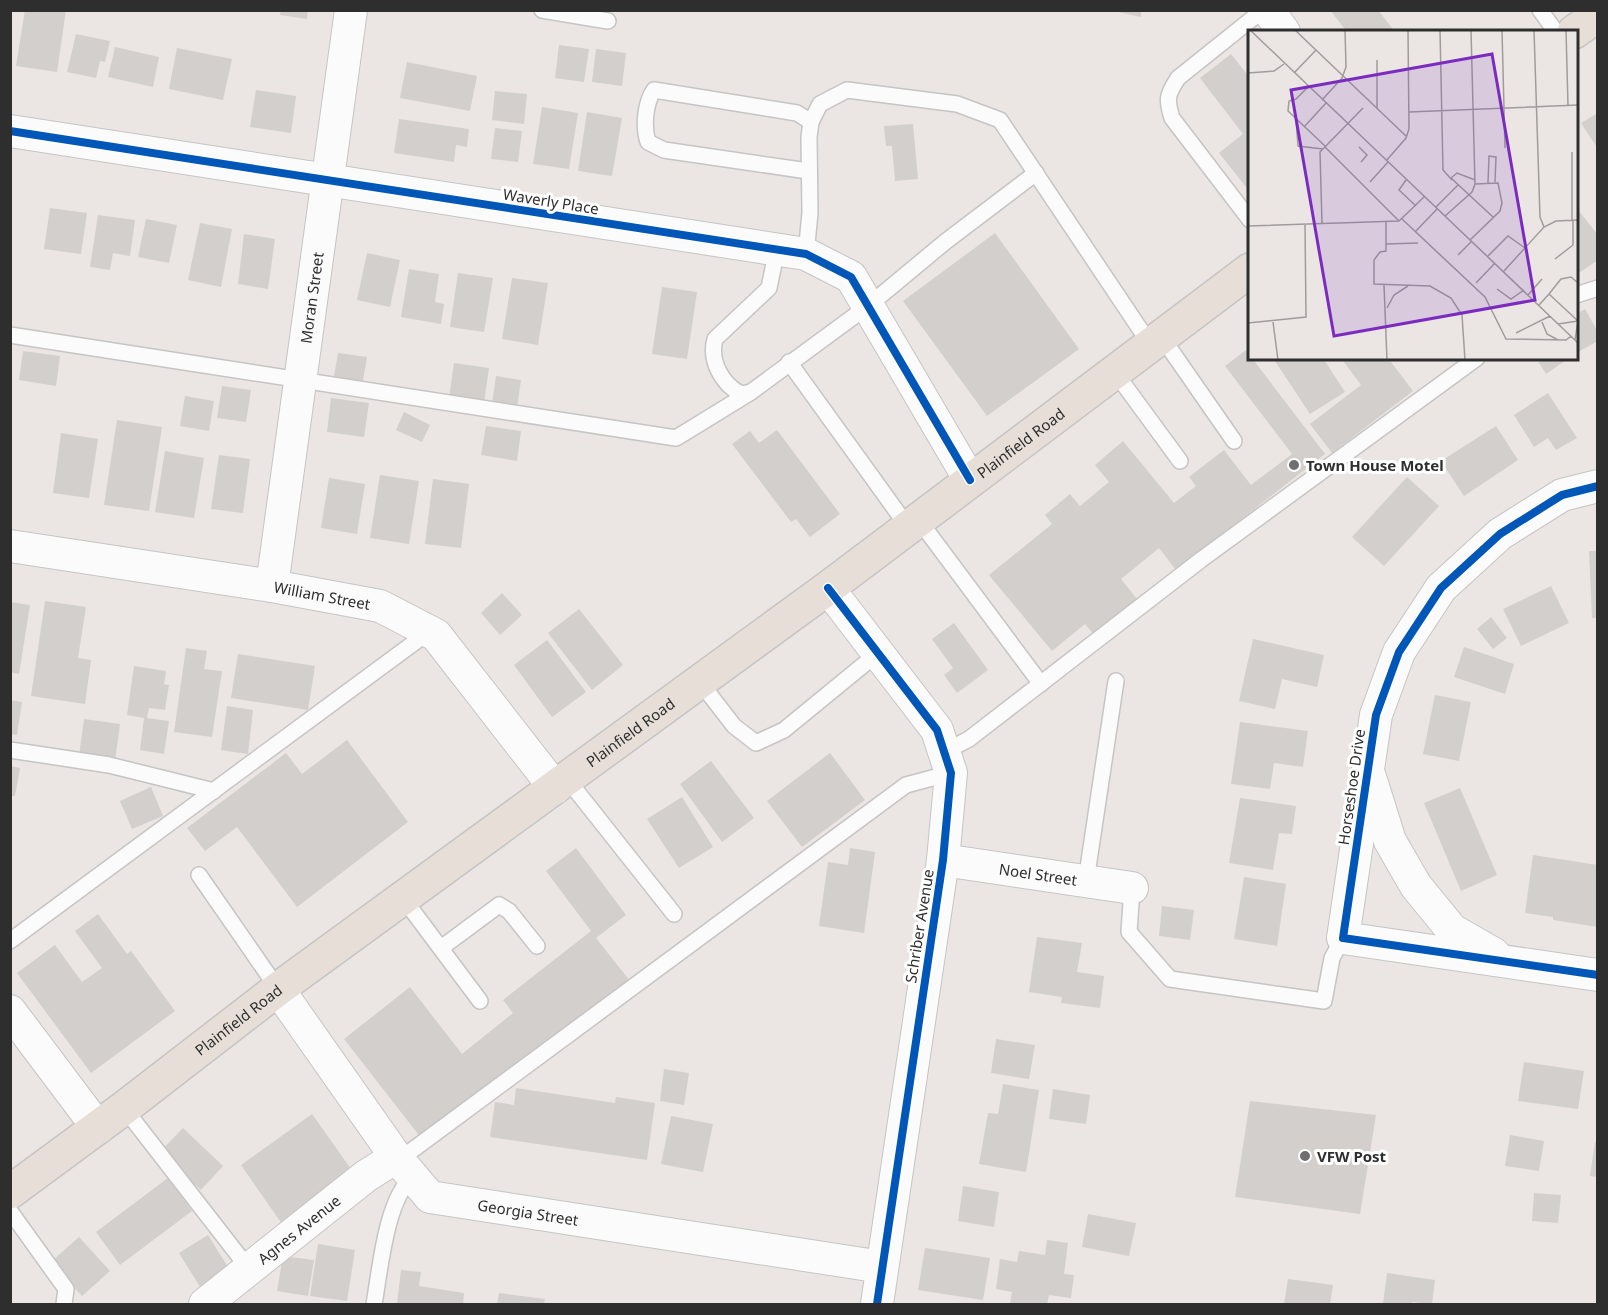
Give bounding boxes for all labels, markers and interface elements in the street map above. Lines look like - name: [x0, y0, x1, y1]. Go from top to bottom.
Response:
- inset map: [1248, 30, 1578, 360]
- street label: Waverly Place: [502, 184, 600, 218]
- street label: Moran Street: [295, 250, 328, 345]
- street label: Plainfield Road: [973, 403, 1069, 483]
- place label: Town House Motel: [1306, 455, 1444, 475]
- marker: Town House Motel: [1287, 458, 1301, 472]
- street label: William Street: [272, 577, 373, 614]
- street label: Plainfield Road: [582, 693, 678, 771]
- street label: Horseshoe Drive: [1333, 728, 1369, 846]
- street label: Noel Street: [998, 858, 1079, 890]
- street label: Schriber Avenue: [900, 868, 938, 984]
- street label: Plainfield Road: [191, 980, 286, 1060]
- place label: VFW Post: [1317, 1146, 1387, 1166]
- marker: VFW Post: [1298, 1149, 1312, 1163]
- street label: Agnes Avenue: [253, 1190, 344, 1268]
- street label: Georgia Street: [476, 1195, 580, 1230]

